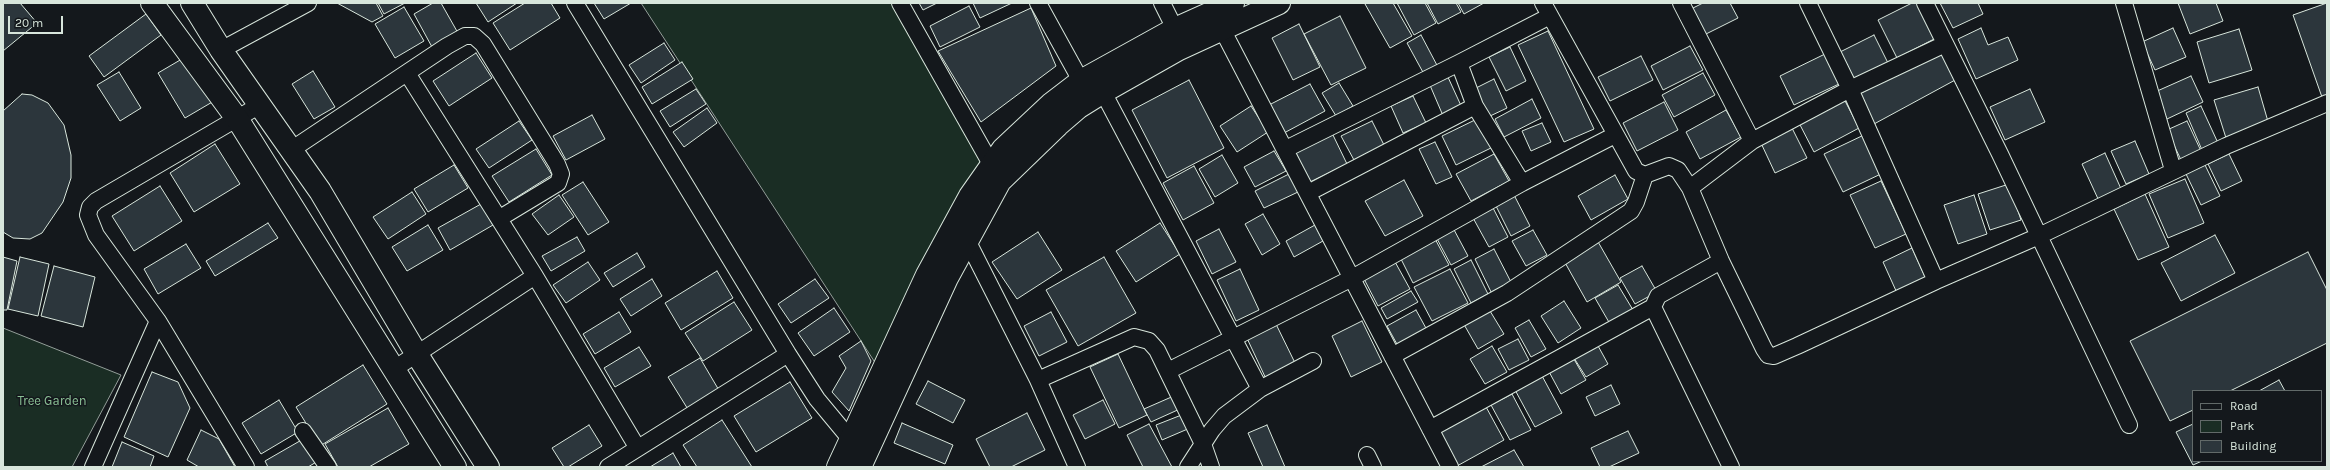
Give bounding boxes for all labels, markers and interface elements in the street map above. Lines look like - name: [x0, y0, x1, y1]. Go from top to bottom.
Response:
- scale bar: [10, 8, 65, 34]
- text: 20 m: [15, 16, 43, 30]
- legend: [2192, 390, 2322, 462]
- park label: Tree Garden: [17, 393, 87, 409]
- text: Road: [2230, 399, 2258, 413]
- text: Park: [2230, 419, 2254, 433]
- text: Building: [2230, 439, 2276, 453]

